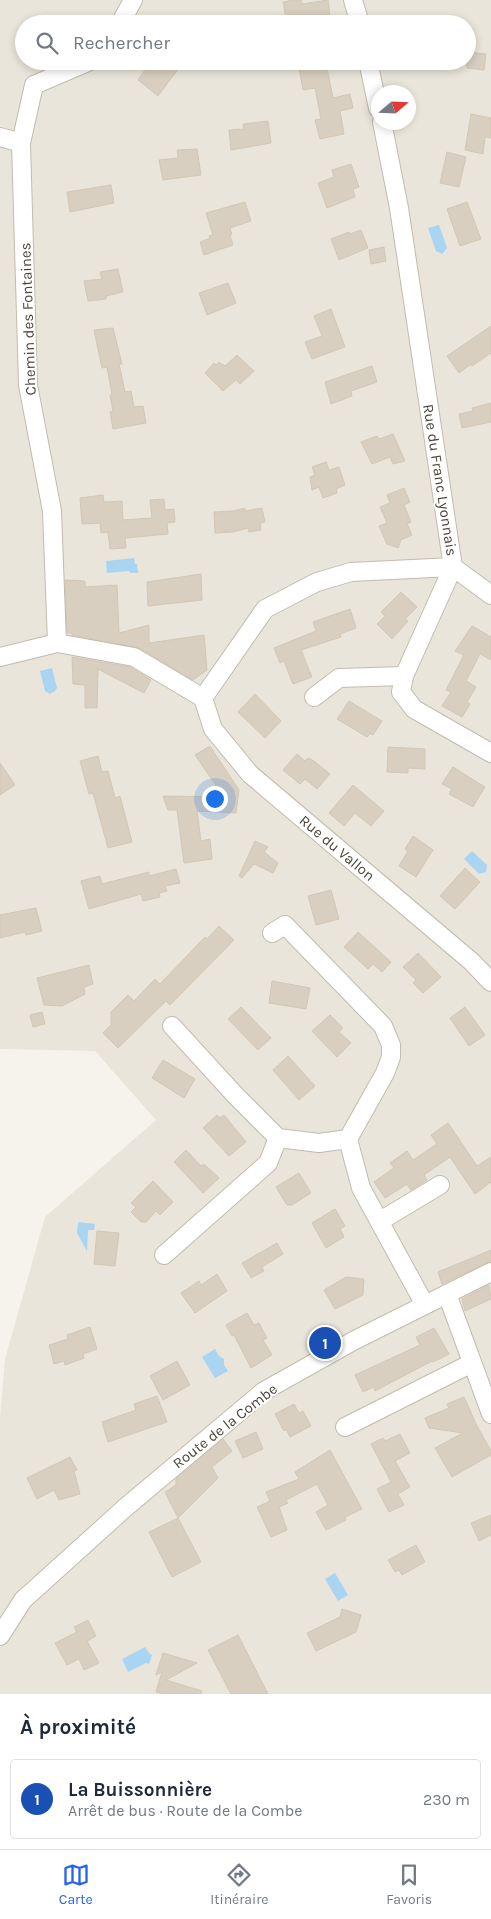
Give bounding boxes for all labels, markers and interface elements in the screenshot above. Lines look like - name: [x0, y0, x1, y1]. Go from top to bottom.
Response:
- search box: [15, 15, 476, 70]
- icon: search: [33, 29, 61, 57]
- text: Rechercher: [73, 32, 170, 54]
- north arrow: [371, 85, 416, 130]
- street label: Chemin des Fontaines: [16, 242, 40, 396]
- street label: Rue du Franc Lyonnais: [419, 403, 461, 557]
- your location: [202, 786, 228, 812]
- street label: Rue du Vallon: [296, 811, 378, 885]
- pin: 1: [309, 1324, 341, 1362]
- street label: Route de la Combe: [169, 1380, 281, 1472]
- text: À proximité: [20, 1715, 136, 1739]
- text: La Buissonnière: [68, 1779, 212, 1801]
- text: 1: [34, 1790, 40, 1809]
- text: 230 m: [423, 1790, 470, 1809]
- text: Arrêt de bus · Route de la Combe: [68, 1801, 302, 1820]
- tab: Carte: [59, 1861, 93, 1908]
- tab: Itinéraire: [210, 1861, 269, 1908]
- tab: Favoris: [386, 1861, 432, 1908]

